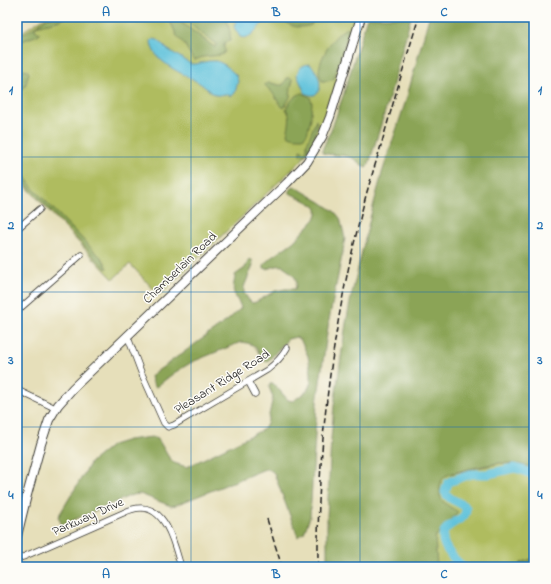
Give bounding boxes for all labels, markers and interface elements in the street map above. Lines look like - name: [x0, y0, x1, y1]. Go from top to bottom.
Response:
- text: A: [102, 3, 110, 22]
- text: B: [271, 3, 281, 22]
- text: C: [440, 3, 448, 22]
- text: 1: [9, 81, 14, 100]
- text: 1: [538, 81, 543, 100]
- text: 2: [7, 216, 15, 235]
- text: 2: [536, 216, 544, 235]
- street label: Chamberlain Road: [139, 227, 222, 308]
- street label: Pleasant Ridge Road: [171, 345, 275, 420]
- text: 3: [7, 351, 14, 370]
- text: 3: [536, 351, 543, 370]
- text: 4: [7, 486, 14, 505]
- text: 4: [536, 486, 543, 505]
- street label: Parkway Drive: [49, 493, 127, 542]
- text: A: [102, 565, 110, 584]
- text: B: [271, 565, 281, 584]
- text: C: [440, 565, 448, 584]

